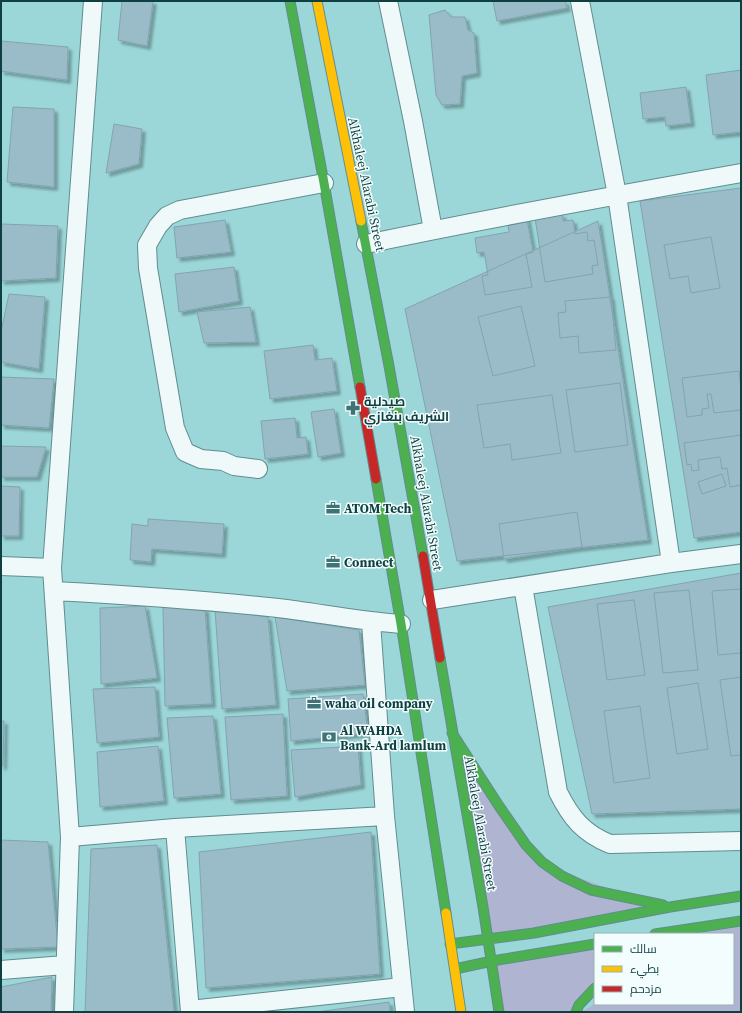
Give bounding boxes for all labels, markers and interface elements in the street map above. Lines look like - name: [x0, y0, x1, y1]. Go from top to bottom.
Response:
- street label: Alkhaleej Alarabi Street: [344, 115, 389, 253]
- place label: صيدلية الشريف بنغازي: [364, 393, 449, 428]
- pharmacy icon: صيدلية الشريف بنغازي: [345, 400, 361, 416]
- street label: Alkhaleej Alarabi Street: [406, 434, 447, 573]
- office icon: ATOM Tech: [325, 500, 341, 516]
- place label: ATOM Tech: [344, 500, 411, 517]
- office icon: Connect: [325, 554, 341, 570]
- place label: Connect: [344, 554, 394, 571]
- office icon: waha oil company: [306, 695, 322, 711]
- place label: waha oil company: [324, 695, 433, 712]
- place label: Al WAHDA Bank-Ard lamlum: [340, 722, 447, 754]
- bank icon: Al WAHDA Bank-Ard lamlum: [321, 729, 337, 745]
- street label: Alkhaleej Alarabi Street: [460, 754, 501, 893]
- legend: [594, 933, 734, 1005]
- text: سالك: [630, 941, 657, 957]
- text: بطيء: [630, 961, 659, 979]
- text: مزدحم: [630, 981, 662, 997]

